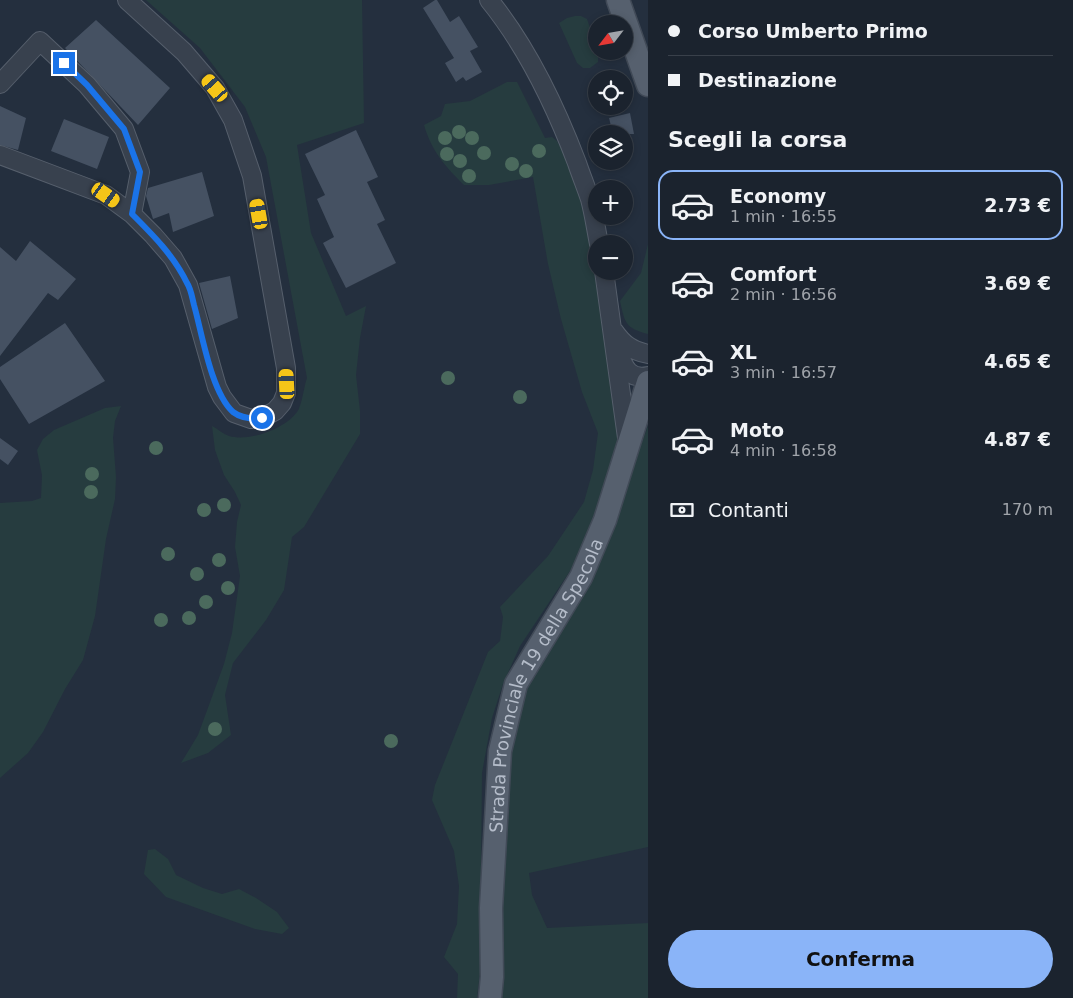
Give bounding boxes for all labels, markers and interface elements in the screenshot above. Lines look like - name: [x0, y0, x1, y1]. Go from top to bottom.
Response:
- north arrow: [588, 15, 632, 60]
- map controls: [588, 15, 633, 280]
- text: Corso Umberto Primo: [698, 20, 928, 42]
- route end: [53, 52, 75, 74]
- text: Destinazione: [698, 69, 837, 91]
- button: locate: [588, 70, 633, 115]
- car: [199, 72, 230, 104]
- button: layers: [588, 125, 633, 170]
- text: Scegli la corsa: [668, 127, 847, 152]
- car: [89, 180, 122, 210]
- button: +: [588, 180, 633, 225]
- icon: car: [670, 183, 715, 228]
- text: Economy: [730, 185, 826, 207]
- text: 2.73 €: [984, 194, 1051, 216]
- car: [249, 198, 268, 230]
- text: 1 min · 16:55: [730, 207, 837, 226]
- button: −: [588, 235, 633, 280]
- icon: car: [670, 261, 715, 306]
- text: Comfort: [730, 263, 817, 285]
- text: 3.69 €: [984, 272, 1051, 294]
- text: 2 min · 16:56: [730, 285, 837, 304]
- icon: car: [670, 339, 715, 384]
- text: XL: [730, 341, 757, 363]
- text: 4.65 €: [984, 350, 1051, 372]
- text: 3 min · 16:57: [730, 363, 837, 382]
- car: [278, 369, 295, 399]
- route start: [251, 407, 273, 429]
- icon: car: [670, 417, 715, 462]
- text: Moto: [730, 419, 784, 441]
- text: 4.87 €: [984, 428, 1051, 450]
- text: 4 min · 16:58: [730, 441, 837, 460]
- icon: cash: [668, 496, 696, 524]
- text: Contanti: [708, 499, 789, 521]
- text: 170 m: [1002, 500, 1053, 519]
- street label: Strada Provinciale 19 della Specola: [485, 535, 607, 834]
- button: Conferma: [668, 930, 1053, 988]

